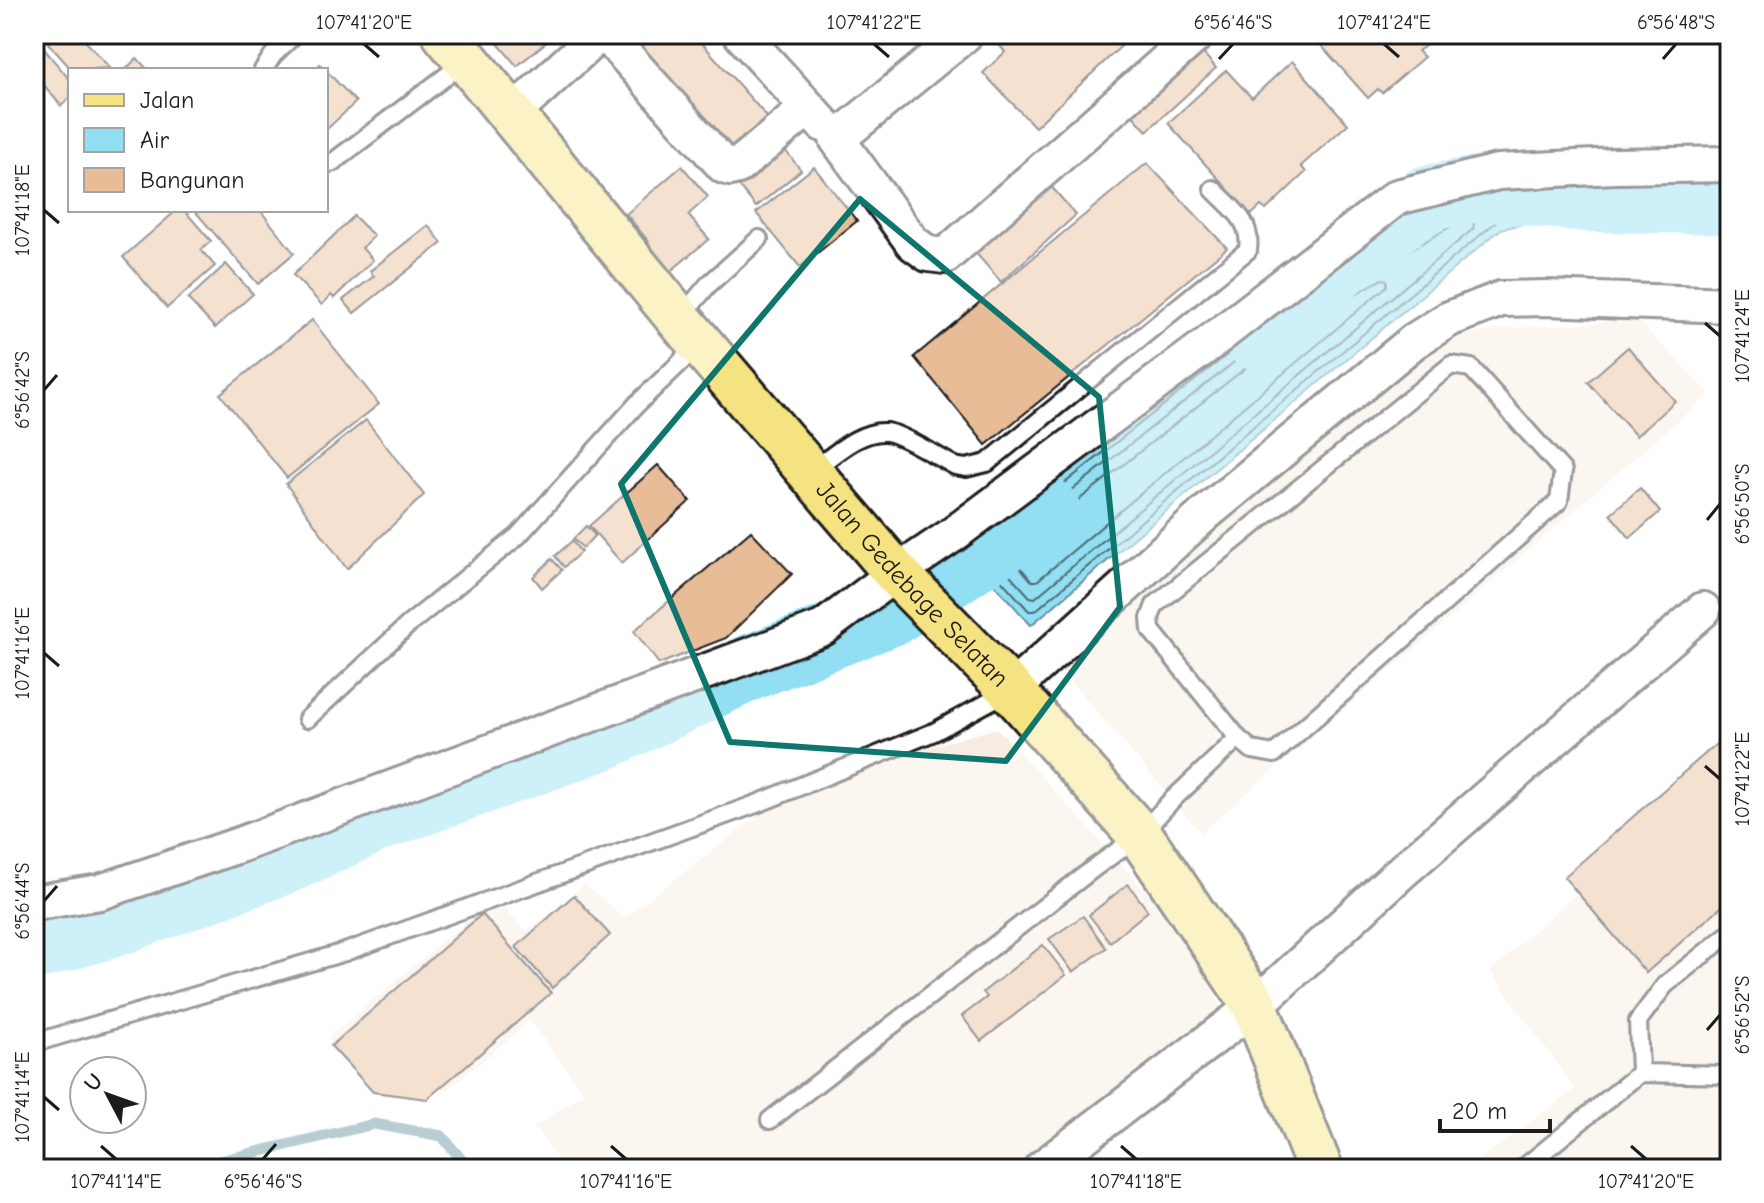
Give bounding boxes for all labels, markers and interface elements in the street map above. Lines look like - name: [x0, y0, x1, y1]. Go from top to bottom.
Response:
- text: 107°41'20"E: [316, 11, 412, 34]
- text: 107°41'22"E: [827, 11, 921, 34]
- text: 6°56'46"S: [1194, 11, 1272, 34]
- text: 107°41'24"E: [1337, 11, 1431, 34]
- text: 6°56'48"S: [1637, 11, 1715, 34]
- legend: [68, 68, 328, 212]
- text: Jalan: [140, 86, 194, 114]
- text: Air: [140, 126, 169, 154]
- text: 107°41'18"E: [11, 164, 34, 256]
- text: Bangunan: [140, 166, 244, 194]
- text: 107°41'24"E: [1731, 289, 1754, 383]
- text: 6°56'42"S: [11, 351, 34, 429]
- text: 6°56'50"S: [1731, 464, 1754, 544]
- street label: Jalan Gedebage Selatan: [809, 475, 1015, 693]
- text: 107°41'16"E: [11, 607, 34, 699]
- text: 107°41'22"E: [1731, 732, 1754, 826]
- text: 6°56'44"S: [11, 862, 34, 940]
- text: 6°56'52"S: [1731, 975, 1754, 1055]
- text: 107°41'14"E: [11, 1051, 34, 1143]
- north arrow: [68, 1055, 148, 1135]
- text: U: [79, 1068, 108, 1097]
- scale bar: [1440, 1083, 1550, 1133]
- text: 20 m: [1452, 1097, 1507, 1125]
- text: 107°41'14"E: [70, 1170, 162, 1193]
- text: 6°56'46"S: [224, 1170, 302, 1193]
- text: 107°41'16"E: [580, 1170, 672, 1193]
- text: 107°41'18"E: [1090, 1170, 1182, 1193]
- text: 107°41'20"E: [1598, 1170, 1694, 1193]

